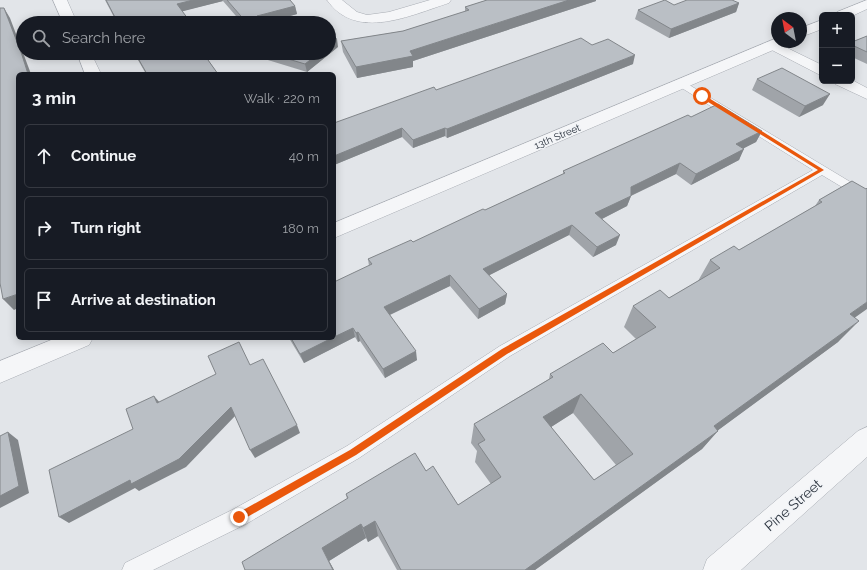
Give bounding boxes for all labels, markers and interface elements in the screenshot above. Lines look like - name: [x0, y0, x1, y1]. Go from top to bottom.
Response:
- north arrow: [771, 12, 807, 48]
- map controls: [819, 12, 855, 84]
- button: +: [819, 12, 855, 48]
- search box: [16, 16, 336, 60]
- icon: search: [30, 27, 52, 49]
- text: Search here: [62, 29, 145, 47]
- button: −: [819, 48, 855, 84]
- route start: [693, 87, 711, 105]
- text: 3 min: [32, 88, 76, 108]
- text: Walk · 220 m: [244, 91, 320, 106]
- street label: 13th Street: [532, 122, 583, 151]
- icon: ahead: [33, 145, 55, 167]
- text: Continue: [71, 147, 136, 165]
- text: 40 m: [289, 149, 319, 164]
- icon: right: [33, 217, 55, 239]
- text: Turn right: [71, 219, 141, 237]
- text: 180 m: [283, 221, 319, 236]
- icon: arrive: [33, 289, 55, 311]
- text: Arrive at destination: [71, 291, 216, 309]
- street label: Pine Street: [761, 476, 825, 534]
- route end: [230, 508, 248, 526]

